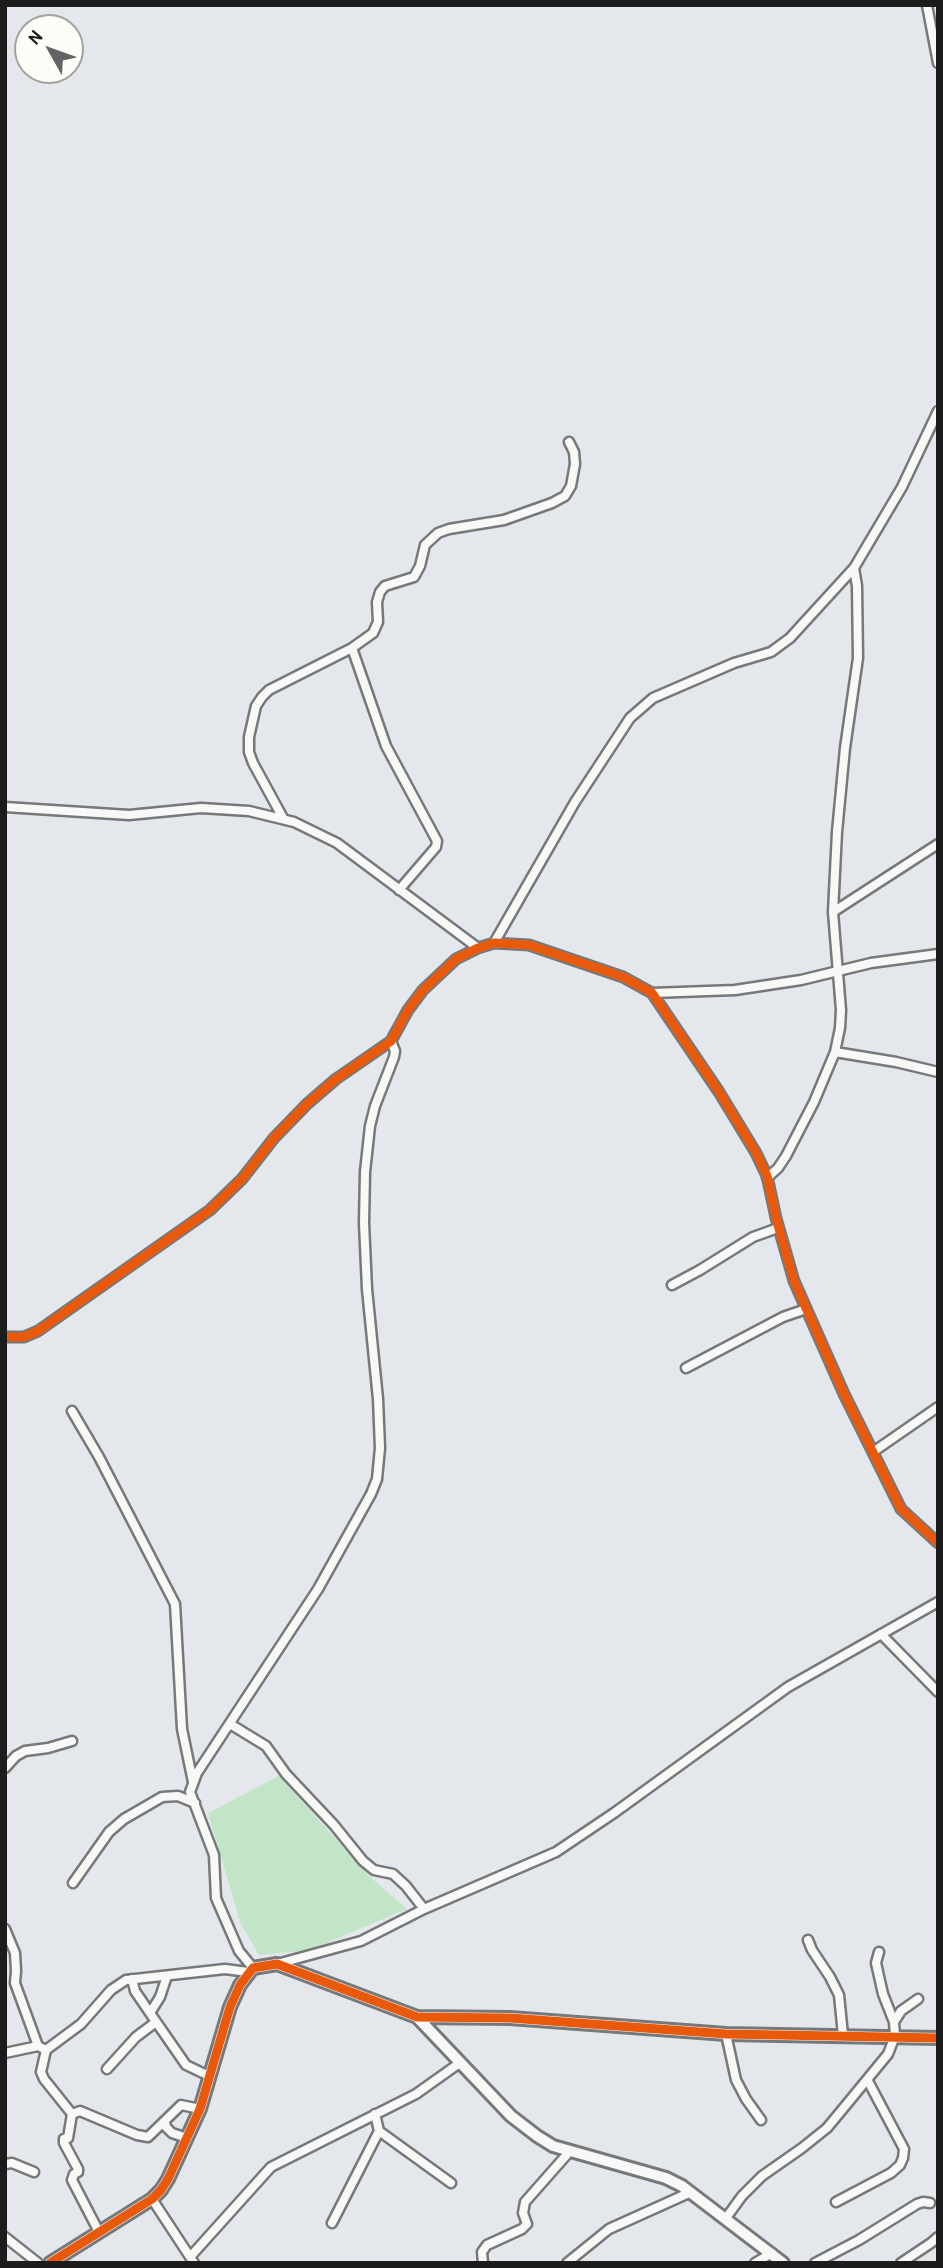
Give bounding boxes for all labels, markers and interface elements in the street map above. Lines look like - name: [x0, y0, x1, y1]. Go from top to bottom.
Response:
- north arrow: [14, 14, 84, 84]
- text: N: [21, 25, 48, 49]

